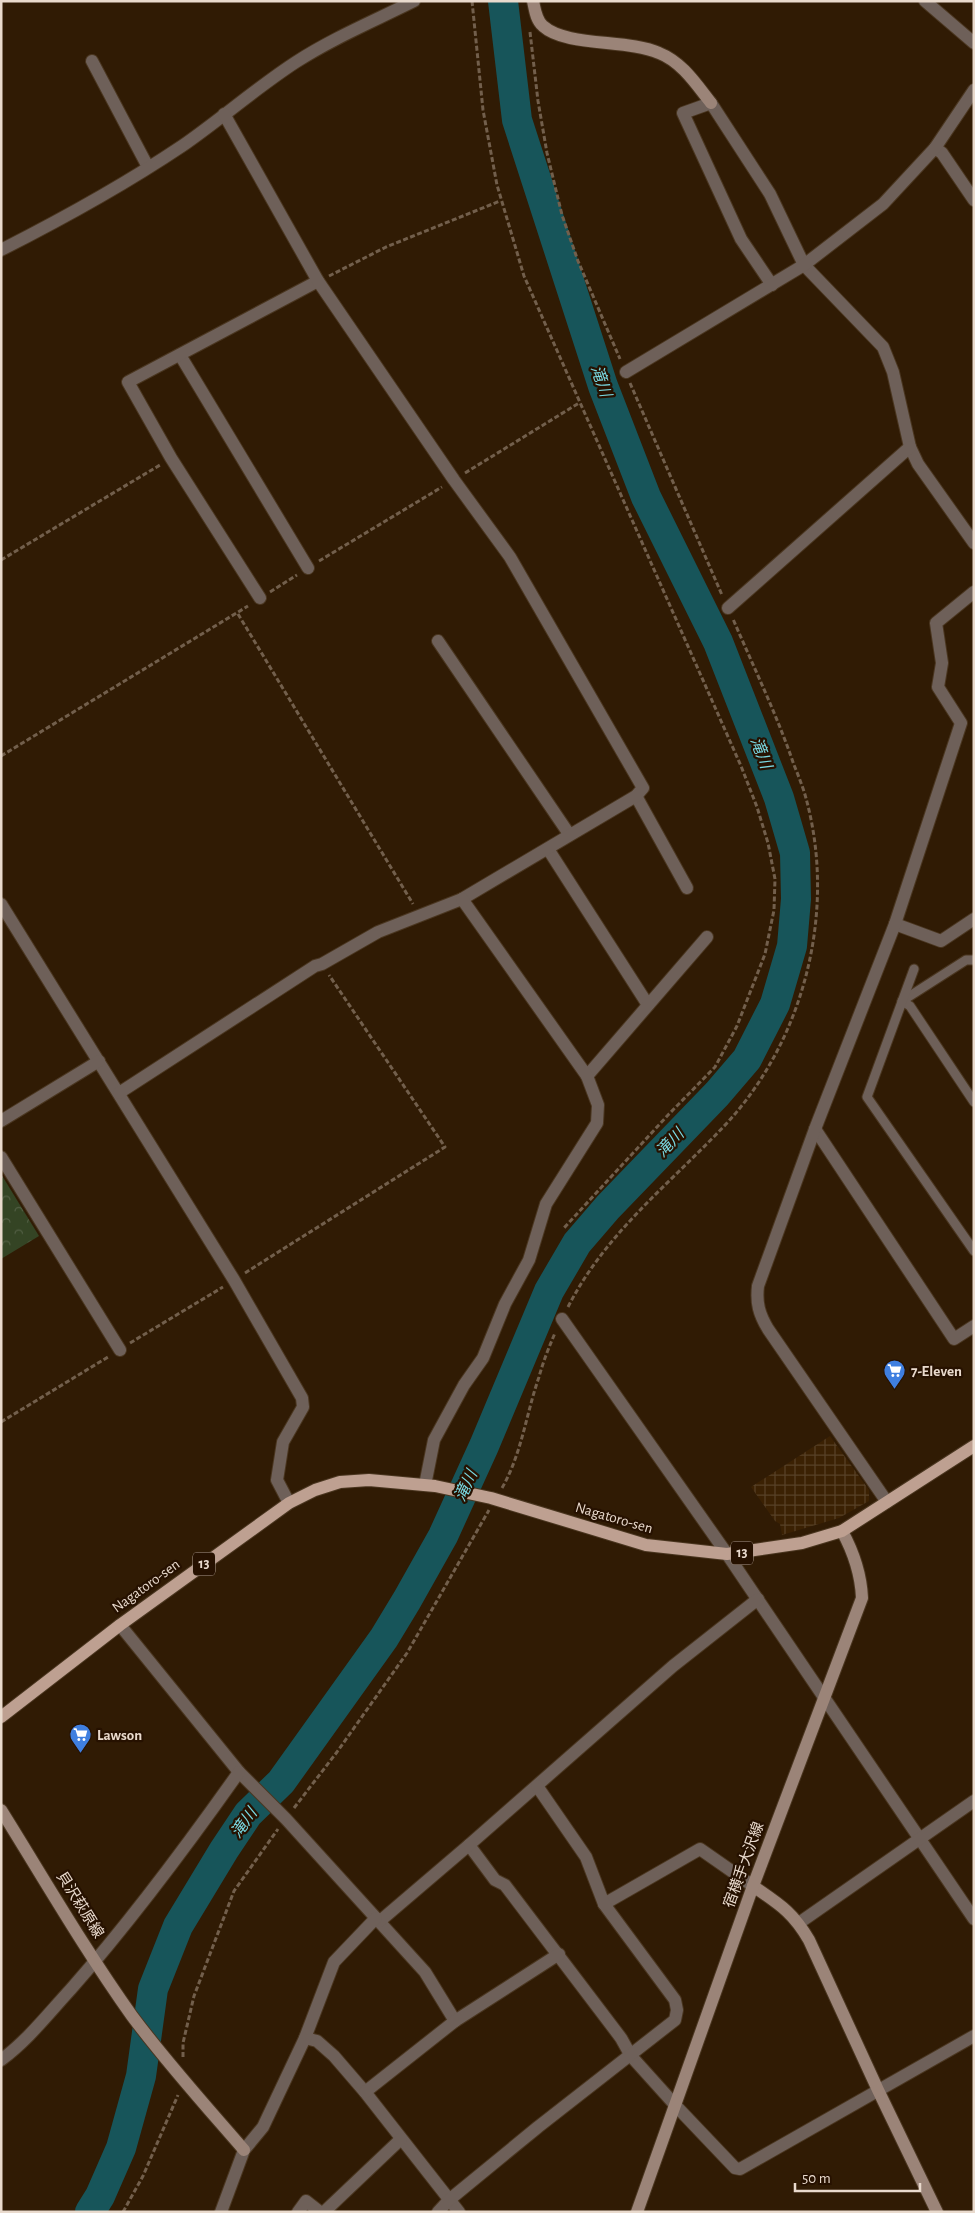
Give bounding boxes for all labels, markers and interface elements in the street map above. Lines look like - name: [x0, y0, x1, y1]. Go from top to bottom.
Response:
- water label: 滝川: [588, 363, 615, 401]
- water label: 滝川: [748, 735, 776, 773]
- water label: 滝川: [653, 1124, 688, 1160]
- supermarket icon: 7-Eleven: [883, 1359, 907, 1390]
- place label: 7-Eleven: [911, 1364, 962, 1379]
- water label: 滝川: [451, 1466, 481, 1504]
- street label: Nagatoro-sen: [574, 1500, 654, 1536]
- road number: 13: [731, 1542, 753, 1565]
- road number: 13: [193, 1552, 215, 1576]
- street label: Nagatoro-sen: [109, 1557, 183, 1615]
- supermarket icon: Lawson: [69, 1723, 93, 1754]
- place label: Lawson: [97, 1728, 142, 1743]
- water label: 滝川: [227, 1803, 261, 1841]
- street label: 宿横手大沢線: [721, 1820, 766, 1910]
- street label: 貝沢萩原線: [54, 1869, 107, 1941]
- scale bar: [795, 2160, 920, 2192]
- text: 50 m: [802, 2171, 831, 2186]

